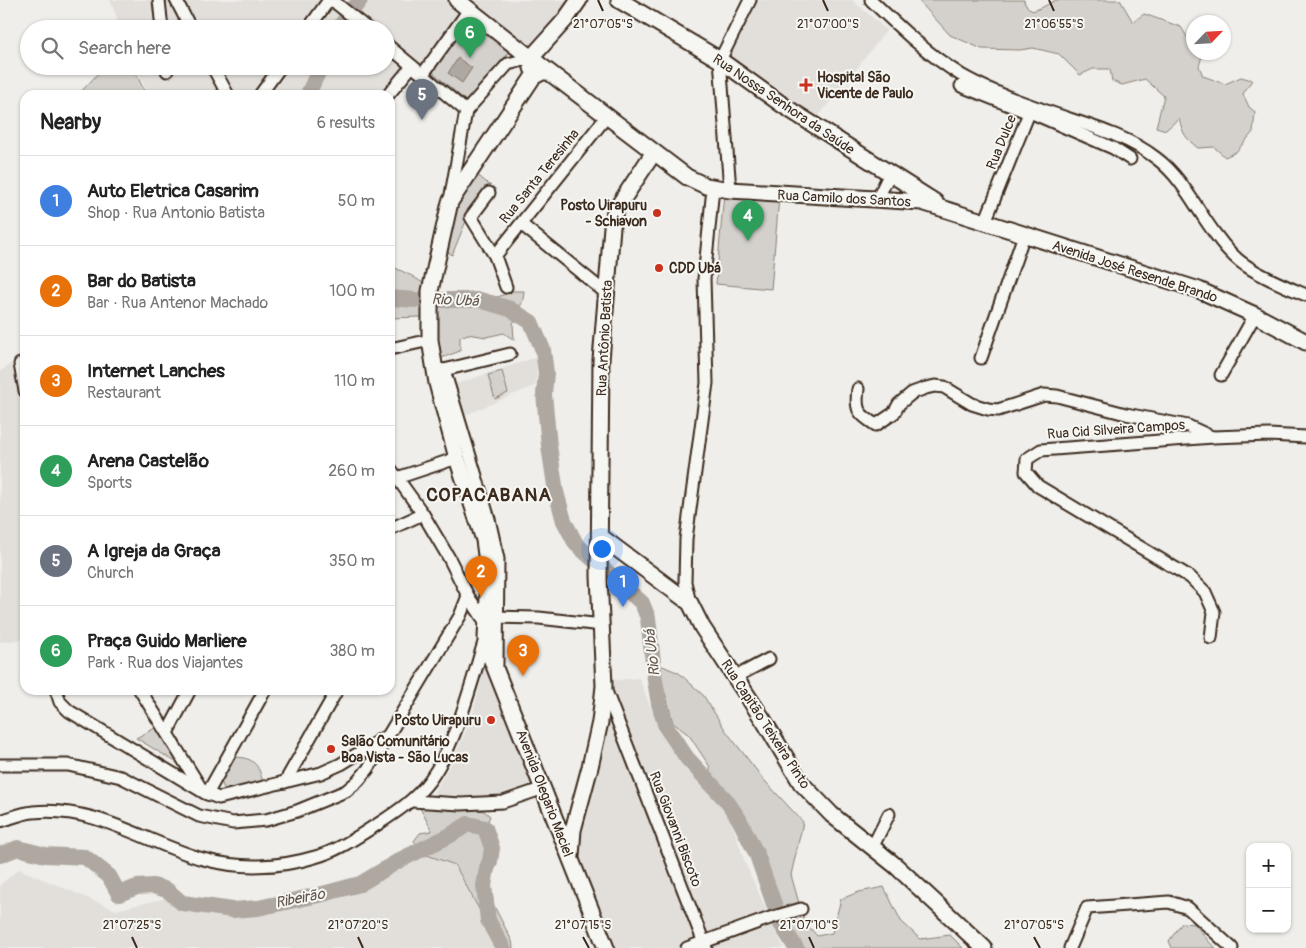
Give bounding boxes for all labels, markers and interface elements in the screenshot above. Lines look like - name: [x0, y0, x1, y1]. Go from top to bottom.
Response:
- north arrow: [1186, 15, 1231, 60]
- pin: 6: [454, 17, 486, 58]
- text: 21°07'05"S: [573, 17, 633, 32]
- text: 21°07'00"S: [797, 17, 859, 32]
- text: 21°06'55"S: [1024, 17, 1084, 32]
- search box: [20, 20, 395, 75]
- icon: search: [38, 34, 66, 62]
- text: Search here: [78, 36, 171, 60]
- street label: Rua Nossa Senhora da Saúde: [710, 51, 858, 158]
- place label: Hospital São Vicente de Paulo: [817, 69, 914, 102]
- marker: Hospital São Vicente de Paulo: [799, 78, 813, 92]
- pin: 5: [406, 79, 438, 120]
- text: Nearby: [40, 109, 101, 136]
- street label: Rua Dulce: [983, 112, 1020, 172]
- text: 6 results: [317, 113, 375, 133]
- street label: Rua Santa Teresinha: [496, 126, 583, 227]
- text: Auto Eletrica Casarim: [87, 179, 259, 203]
- street label: Rua Camilo dos Santos: [777, 187, 912, 211]
- text: 1: [53, 191, 59, 211]
- text: 50 m: [338, 191, 375, 211]
- place label: Posto Uirapuru - Schiavon: [560, 197, 647, 230]
- pin: 4: [732, 200, 764, 241]
- text: Shop · Rua Antonio Batista: [87, 203, 265, 223]
- marker: Posto Uirapuru - Schiavon: [651, 207, 663, 219]
- street label: Avenida José Resende Brando: [1050, 237, 1220, 306]
- place label: CDD Ubá: [669, 260, 721, 277]
- marker: CDD Ubá: [653, 262, 665, 274]
- text: Bar do Batista: [87, 269, 196, 293]
- street label: Rua Antônio Batista: [593, 279, 616, 397]
- text: 2: [52, 281, 60, 301]
- text: 100 m: [329, 281, 375, 301]
- water label: Rio Ubá: [431, 290, 480, 311]
- text: Bar · Rua Antenor Machado: [87, 293, 268, 313]
- text: Internet Lanches: [87, 359, 225, 383]
- text: 3: [52, 371, 60, 391]
- text: 110 m: [334, 371, 375, 391]
- text: Restaurant: [87, 383, 161, 403]
- street label: Rua Cid Silveira Campos: [1047, 416, 1186, 443]
- text: Arena Castelão: [87, 449, 209, 473]
- text: 4: [51, 461, 61, 481]
- text: 260 m: [328, 461, 375, 481]
- text: Sports: [87, 473, 132, 493]
- district label: COPACABANA: [426, 483, 552, 507]
- your location: [589, 536, 615, 562]
- text: A Igreja da Graça: [87, 539, 221, 563]
- text: 5: [52, 551, 60, 571]
- text: 350 m: [329, 551, 375, 571]
- pin: 2: [465, 556, 497, 597]
- text: Church: [87, 563, 134, 583]
- pin: 1: [607, 566, 639, 607]
- water label: Rio Ubá: [640, 628, 664, 677]
- text: Praça Guido Marliere: [87, 629, 247, 653]
- pin: 3: [507, 635, 539, 676]
- text: 6: [51, 641, 61, 661]
- text: 380 m: [329, 641, 375, 661]
- text: Park · Rua dos Viajantes: [87, 653, 243, 673]
- street label: Rua Capitão Teixeira Pinto: [717, 656, 814, 792]
- place label: Posto Uirapuru: [394, 712, 481, 729]
- marker: Posto Uirapuru: [485, 714, 497, 726]
- street label: Avenida Olegario Maciel: [512, 727, 577, 859]
- place label: Salão Comunitário Boa Vista - São Lucas: [341, 733, 469, 766]
- marker: Salão Comunitário Boa Vista - São Lucas: [325, 743, 337, 755]
- street label: Rua Giovanni Biscoto: [646, 769, 706, 890]
- map controls: [1246, 843, 1291, 933]
- button: +: [1246, 843, 1291, 888]
- water label: Ribeirão: [274, 884, 327, 913]
- button: −: [1246, 888, 1291, 933]
- text: 21°07'25"S: [103, 918, 161, 933]
- text: 21°07'20"S: [328, 918, 388, 933]
- text: 21°07'15"S: [555, 918, 611, 933]
- text: 21°07'10"S: [780, 918, 838, 933]
- text: 21°07'05"S: [1004, 918, 1064, 933]

